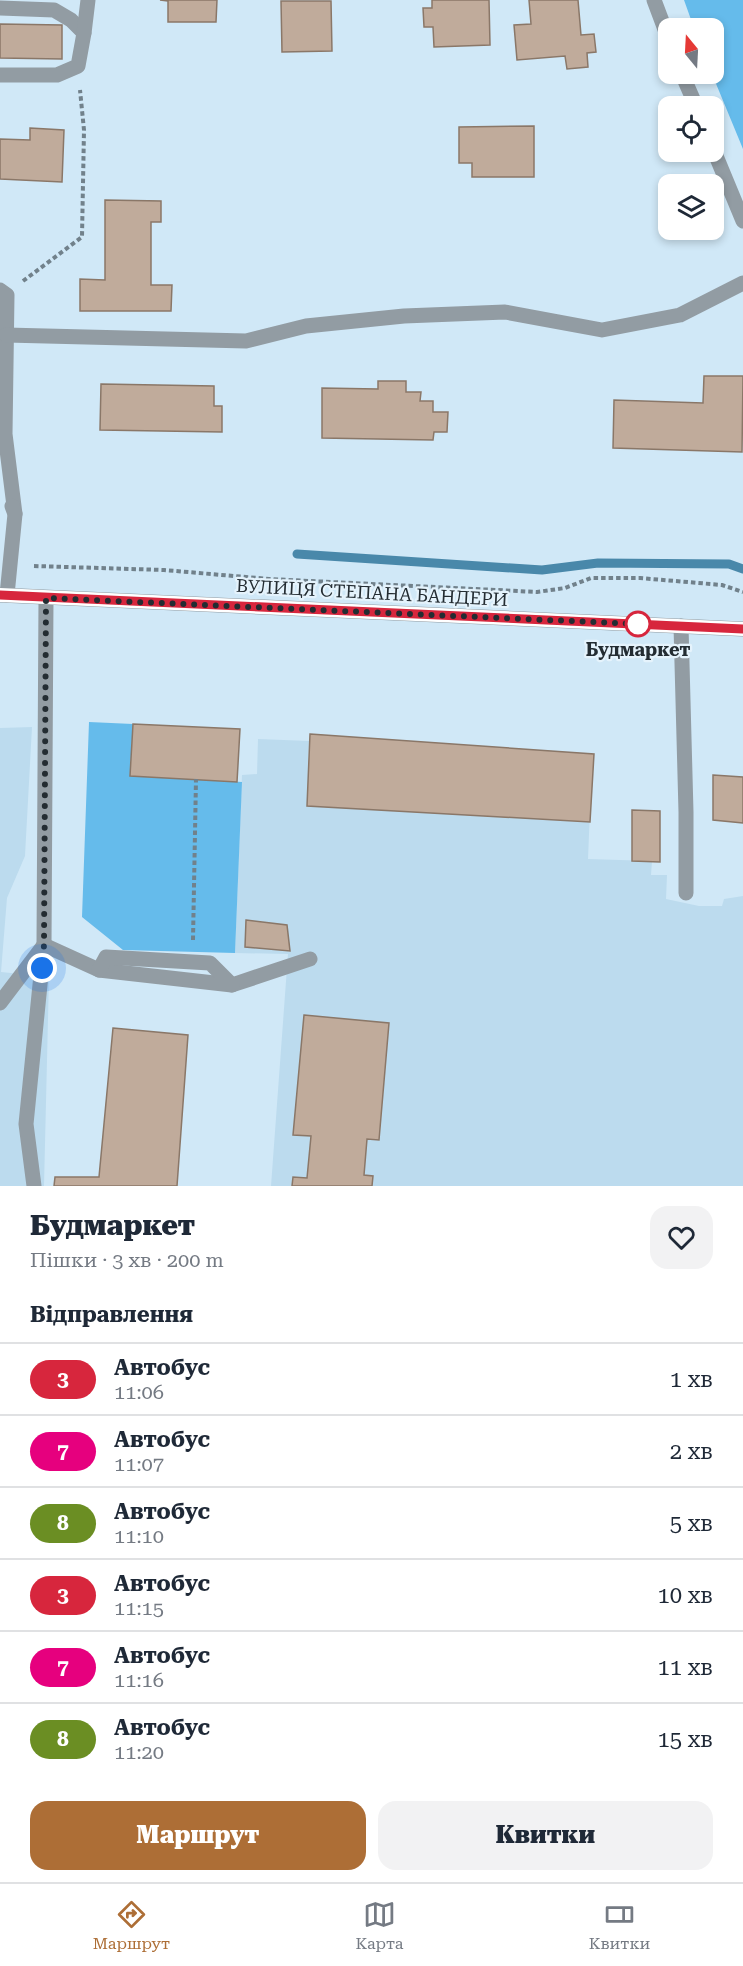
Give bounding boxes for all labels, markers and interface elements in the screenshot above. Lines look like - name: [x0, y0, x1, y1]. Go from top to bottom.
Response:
- north arrow: [658, 18, 724, 84]
- map controls: [658, 18, 724, 240]
- button: locate: [658, 96, 724, 162]
- button: layers: [658, 174, 724, 240]
- street label: ВУЛИЦЯ СТЕПАНА БАНДЕРИ: [236, 575, 509, 610]
- marker: Будмаркет: [625, 611, 651, 637]
- place label: Будмаркет: [586, 639, 690, 660]
- your location: [27, 953, 57, 983]
- button: heart: [650, 1206, 713, 1269]
- text: Будмаркет: [30, 1209, 195, 1242]
- text: Пішки · 3 хв · 200 m: [30, 1248, 224, 1272]
- text: Відправлення: [30, 1302, 193, 1327]
- text: Автобус: [114, 1355, 210, 1380]
- text: 3: [57, 1367, 69, 1391]
- text: 1 хв: [670, 1367, 713, 1392]
- text: 11:06: [114, 1380, 164, 1404]
- text: Автобус: [114, 1427, 210, 1452]
- text: 7: [57, 1439, 69, 1463]
- text: 2 хв: [670, 1439, 713, 1464]
- text: 11:07: [114, 1452, 164, 1476]
- text: Автобус: [114, 1499, 210, 1524]
- text: 8: [57, 1511, 69, 1535]
- text: 5 хв: [670, 1511, 713, 1536]
- text: 11:10: [114, 1524, 164, 1548]
- text: Автобус: [114, 1571, 210, 1596]
- text: 3: [57, 1583, 69, 1607]
- text: 10 хв: [657, 1583, 713, 1608]
- text: 11:15: [114, 1596, 164, 1620]
- text: Автобус: [114, 1643, 210, 1668]
- text: 7: [57, 1655, 69, 1679]
- text: 11 хв: [657, 1655, 713, 1680]
- text: 11:16: [114, 1668, 164, 1692]
- text: Автобус: [114, 1715, 210, 1740]
- text: 8: [57, 1727, 69, 1751]
- text: 15 хв: [657, 1727, 713, 1752]
- text: 11:20: [114, 1740, 164, 1764]
- button: Маршрут: [30, 1801, 366, 1870]
- button: Квитки: [378, 1801, 713, 1870]
- tab: Маршрут: [93, 1898, 170, 1953]
- tab: Карта: [356, 1898, 403, 1953]
- tab: Квитки: [589, 1898, 650, 1953]

